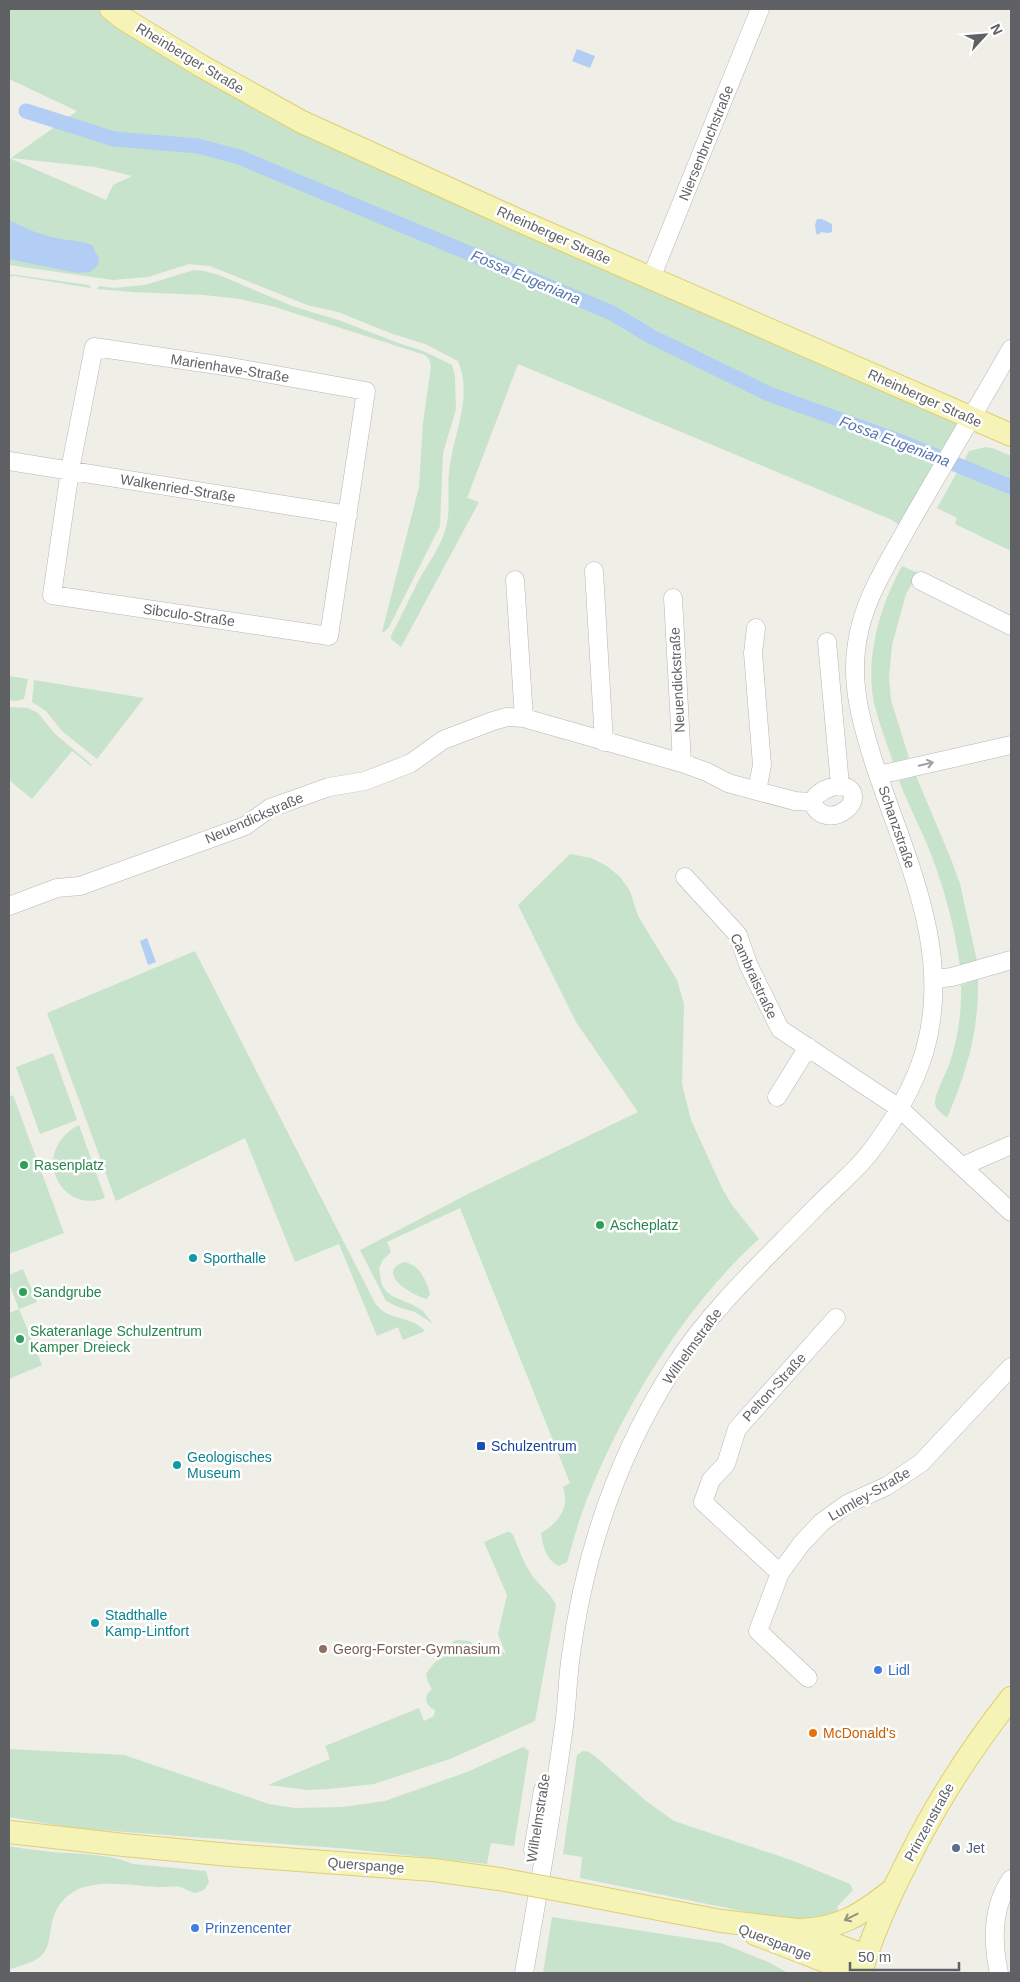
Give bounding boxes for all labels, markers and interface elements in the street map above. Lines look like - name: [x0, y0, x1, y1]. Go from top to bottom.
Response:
- north arrow: [960, 10, 1010, 60]
- street label: Rheinberger Straße: [133, 19, 247, 97]
- text: N: [987, 21, 1006, 37]
- street label: Niersenbruchstraße: [676, 83, 737, 203]
- street label: Rheinberger Straße: [495, 203, 614, 267]
- water label: Fossa Eugeniana: [469, 246, 583, 308]
- street label: Marienhave-Straße: [170, 351, 291, 385]
- street label: Rheinberger Straße: [866, 366, 985, 430]
- water label: Fossa Eugeniana: [837, 412, 953, 470]
- street label: Walkenried-Straße: [119, 471, 237, 505]
- street label: Sibculo-Straße: [142, 601, 236, 629]
- street label: Neuendickstraße: [666, 627, 688, 733]
- one-way arrow: [918, 759, 934, 768]
- street label: Schanzstraße: [875, 784, 919, 871]
- street label: Neuendickstraße: [202, 789, 306, 847]
- street label: Cambraistraße: [727, 931, 781, 1022]
- place label: Rasenplatz: [34, 1157, 104, 1173]
- marker: Rasenplatz: [18, 1159, 30, 1171]
- place label: Ascheplatz: [610, 1217, 678, 1233]
- marker: Ascheplatz: [594, 1219, 606, 1231]
- place label: Sporthalle: [203, 1250, 266, 1266]
- marker: Sporthalle: [187, 1252, 199, 1264]
- place label: Sandgrube: [33, 1284, 102, 1300]
- marker: Sandgrube: [17, 1286, 29, 1298]
- street label: Wilhelmstraße: [659, 1305, 725, 1387]
- place label: Skateranlage Schulzentrum Kamper Dreieck: [30, 1323, 202, 1355]
- marker: Skateranlage Schulzentrum Kamper Dreieck: [14, 1333, 26, 1345]
- street label: Pelton-Straße: [739, 1349, 809, 1424]
- place label: Schulzentrum: [491, 1438, 577, 1454]
- marker: Schulzentrum: [475, 1440, 487, 1452]
- place label: Geologisches Museum: [187, 1449, 272, 1481]
- marker: Geologisches Museum: [171, 1459, 183, 1471]
- street label: Lumley-Straße: [825, 1464, 913, 1524]
- place label: Stadthalle Kamp-Lintfort: [105, 1607, 189, 1639]
- marker: Stadthalle Kamp-Lintfort: [89, 1617, 101, 1629]
- place label: Georg-Forster-Gymnasium: [333, 1641, 500, 1657]
- marker: Georg-Forster-Gymnasium: [317, 1643, 329, 1655]
- place label: Lidl: [888, 1662, 910, 1678]
- marker: Lidl: [872, 1664, 884, 1676]
- place label: McDonald's: [823, 1725, 896, 1741]
- marker: McDonald's: [807, 1727, 819, 1739]
- street label: Wilhelmstraße: [523, 1772, 553, 1863]
- street label: Prinzenstraße: [901, 1780, 957, 1864]
- place label: Jet: [966, 1840, 985, 1856]
- marker: Jet: [950, 1842, 962, 1854]
- street label: Querspange: [327, 1854, 405, 1876]
- one-way arrow: [844, 1913, 859, 1922]
- place label: Prinzencenter: [205, 1920, 292, 1936]
- street label: Querspange: [736, 1921, 814, 1963]
- marker: Prinzencenter: [189, 1922, 201, 1934]
- scale bar: [850, 1940, 959, 1972]
- text: 50 m: [858, 1948, 891, 1965]

